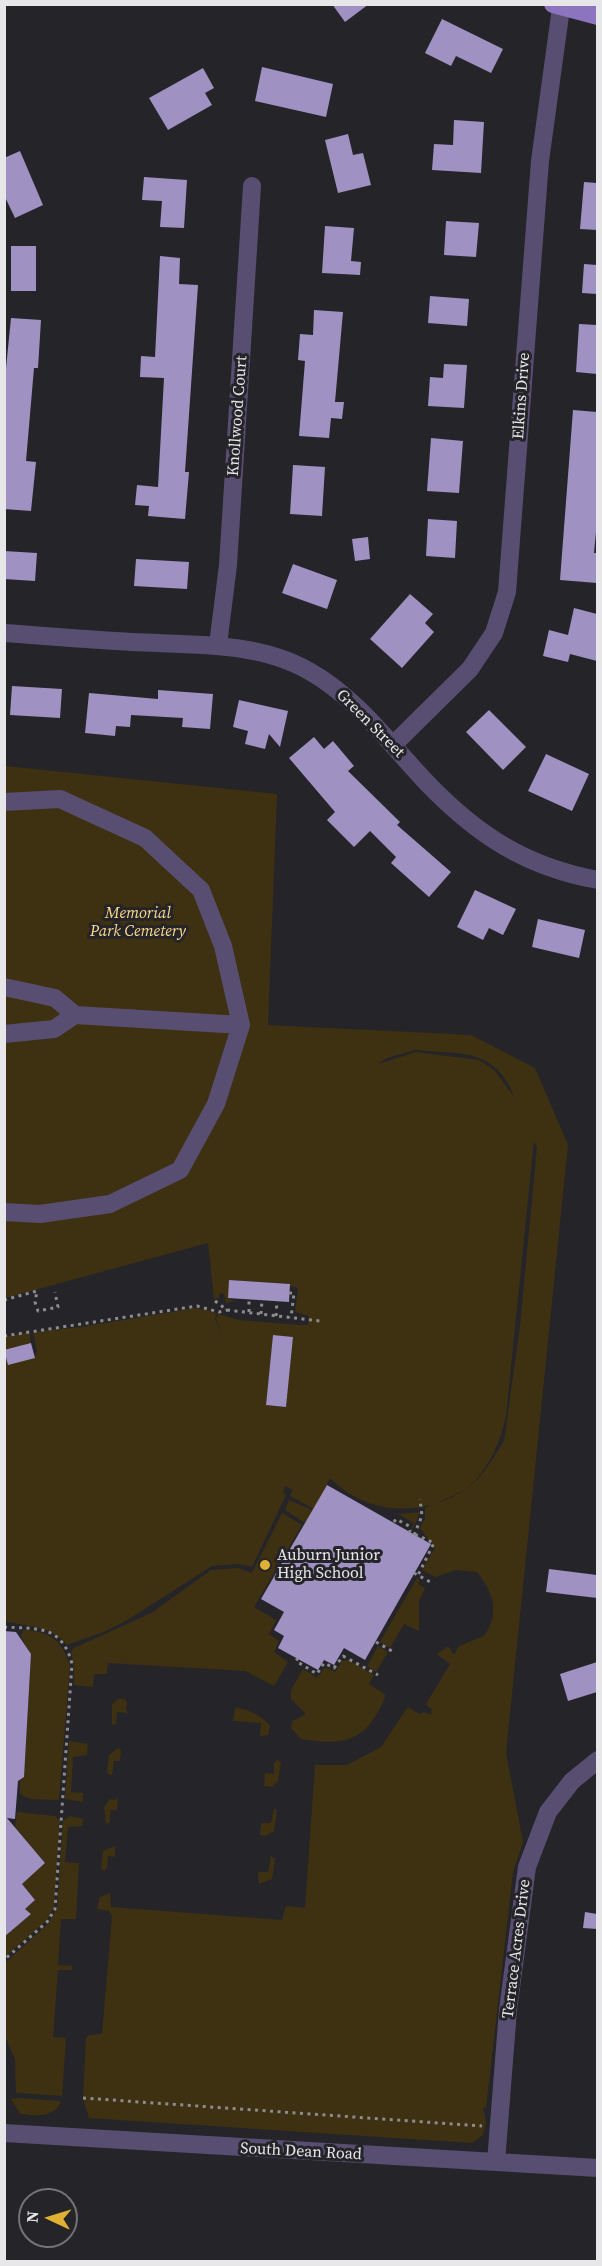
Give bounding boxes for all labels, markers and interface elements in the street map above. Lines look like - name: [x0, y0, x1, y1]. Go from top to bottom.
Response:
- street label: Elkins Drive: [509, 352, 535, 440]
- street label: Knollwood Court: [224, 355, 252, 477]
- street label: Green Street: [332, 686, 408, 762]
- park label: Memorial Park Cemetery: [90, 904, 186, 942]
- place label: Auburn Junior High School: [277, 1546, 380, 1584]
- marker: Auburn Junior High School: [258, 1558, 272, 1572]
- street label: Terrace Acres Drive: [499, 1878, 535, 2020]
- street label: South Dean Road: [240, 2139, 362, 2165]
- north arrow: [18, 2188, 78, 2248]
- text: N: [21, 2210, 43, 2223]

